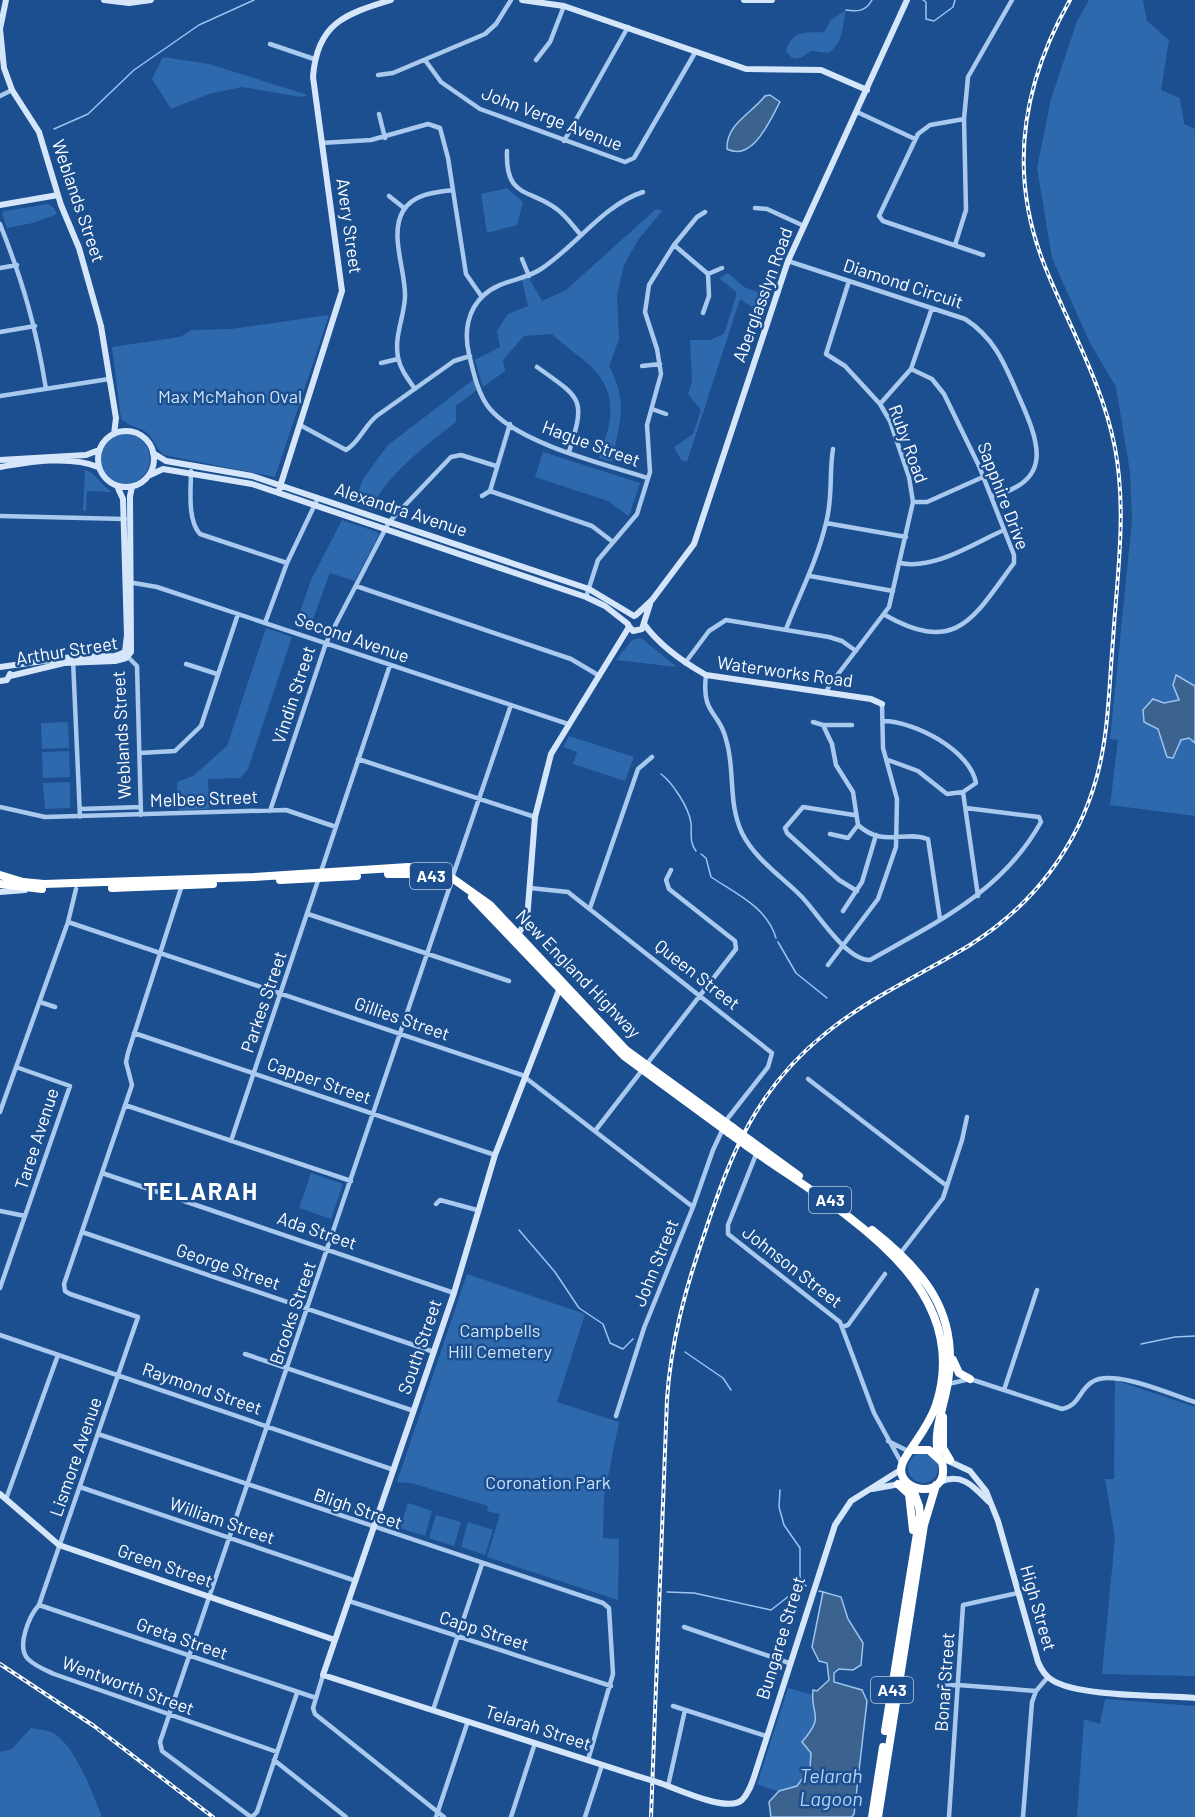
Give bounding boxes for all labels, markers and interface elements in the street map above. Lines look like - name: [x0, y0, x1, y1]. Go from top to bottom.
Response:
- street label: John Verge Avenue: [479, 81, 626, 155]
- street label: Weblands Street: [48, 136, 110, 265]
- street label: Avery Street: [332, 177, 368, 275]
- street label: Aberglasslyn Road: [727, 224, 797, 365]
- street label: Diamond Circuit: [841, 253, 966, 313]
- park label: Max McMahon Oval: [158, 385, 302, 407]
- street label: Ruby Road: [885, 401, 933, 486]
- street label: Hague Street: [539, 415, 643, 471]
- street label: Sapphire Drive: [973, 439, 1035, 553]
- street label: Alexandra Avenue: [332, 477, 470, 541]
- street label: Second Avenue: [292, 607, 412, 667]
- street label: Arthur Street: [14, 631, 119, 669]
- street label: Vindin Street: [267, 643, 319, 746]
- street label: Waterworks Road: [716, 651, 855, 691]
- street label: Weblands Street: [107, 670, 135, 800]
- street label: Melbee Street: [149, 785, 258, 811]
- road number: A43: [410, 863, 452, 889]
- street label: New England Highway: [512, 904, 646, 1042]
- street label: Queen Street: [651, 934, 744, 1014]
- street label: Parkes Street: [235, 948, 291, 1055]
- street label: Gillies Street: [352, 991, 453, 1045]
- street label: Capper Street: [264, 1052, 374, 1108]
- street label: Taree Avenue: [9, 1085, 63, 1192]
- district label: TELARAH: [143, 1176, 259, 1205]
- road number: A43: [809, 1187, 851, 1213]
- street label: Ada Street: [275, 1206, 360, 1254]
- street label: John Street: [628, 1216, 683, 1310]
- street label: Johnson Street: [738, 1220, 847, 1312]
- street label: George Street: [173, 1238, 283, 1294]
- street label: Brooks Street: [264, 1258, 320, 1367]
- street label: South Street: [393, 1296, 446, 1397]
- park label: Campbells Hill Cemetery: [448, 1319, 552, 1362]
- street label: Raymond Street: [140, 1357, 265, 1419]
- street label: Lismore Avenue: [44, 1394, 106, 1519]
- park label: Coronation Park: [485, 1471, 611, 1493]
- street label: Bligh Street: [311, 1483, 405, 1533]
- street label: William Street: [167, 1492, 278, 1548]
- street label: Green Street: [115, 1539, 216, 1592]
- street label: High Street: [1016, 1562, 1062, 1653]
- street label: Bungaree Street: [751, 1573, 809, 1702]
- street label: Capp Street: [437, 1605, 532, 1655]
- street label: Greta Street: [134, 1612, 231, 1664]
- street label: Bonar Street: [930, 1632, 958, 1732]
- street label: Wentworth Street: [59, 1651, 197, 1719]
- road number: A43: [871, 1677, 913, 1703]
- street label: Telarah Street: [483, 1700, 594, 1755]
- water label: Telarah Lagoon: [799, 1763, 863, 1810]

